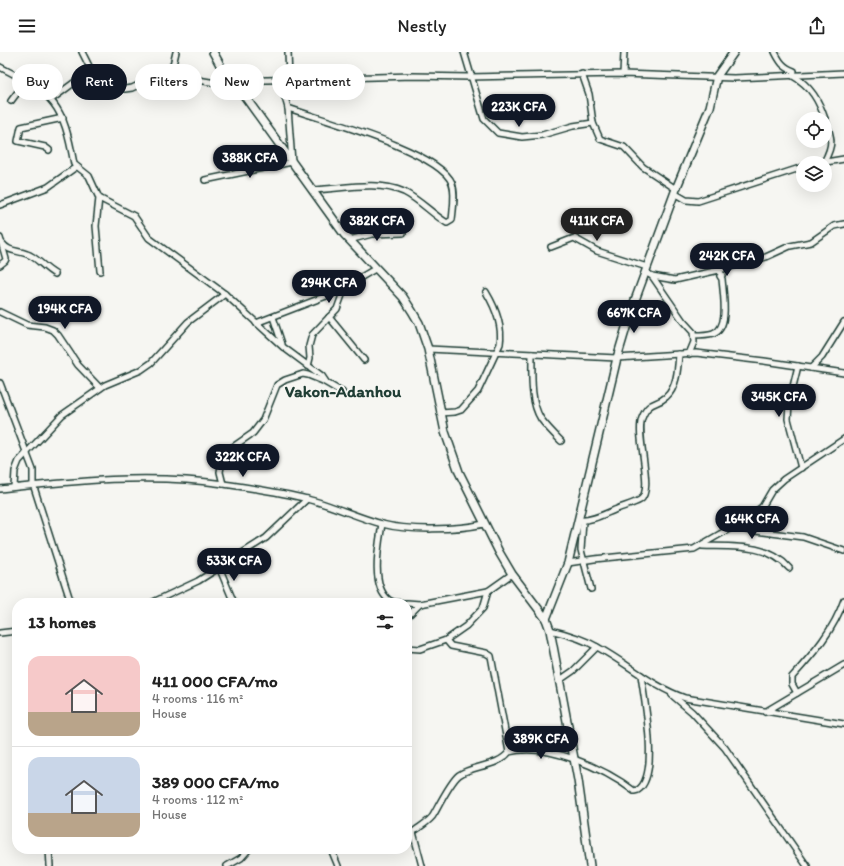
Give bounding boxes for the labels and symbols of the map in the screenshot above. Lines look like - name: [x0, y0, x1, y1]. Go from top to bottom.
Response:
- pin: 223K CFA: [478, 94, 560, 128]
- pin: 388K CFA: [209, 145, 291, 179]
- pin: 382K CFA: [336, 208, 418, 242]
- pin: 411K CFA: [556, 208, 638, 242]
- pin: 242K CFA: [686, 243, 768, 277]
- pin: 294K CFA: [288, 270, 370, 304]
- pin: 194K CFA: [24, 296, 106, 330]
- pin: 667K CFA: [593, 300, 675, 334]
- district label: Vakon-Adanhou: [285, 381, 402, 401]
- pin: 345K CFA: [738, 384, 820, 418]
- pin: 322K CFA: [202, 444, 284, 478]
- pin: 164K CFA: [711, 506, 793, 540]
- pin: 533K CFA: [193, 548, 275, 582]
- pin: 389K CFA: [500, 726, 582, 760]

